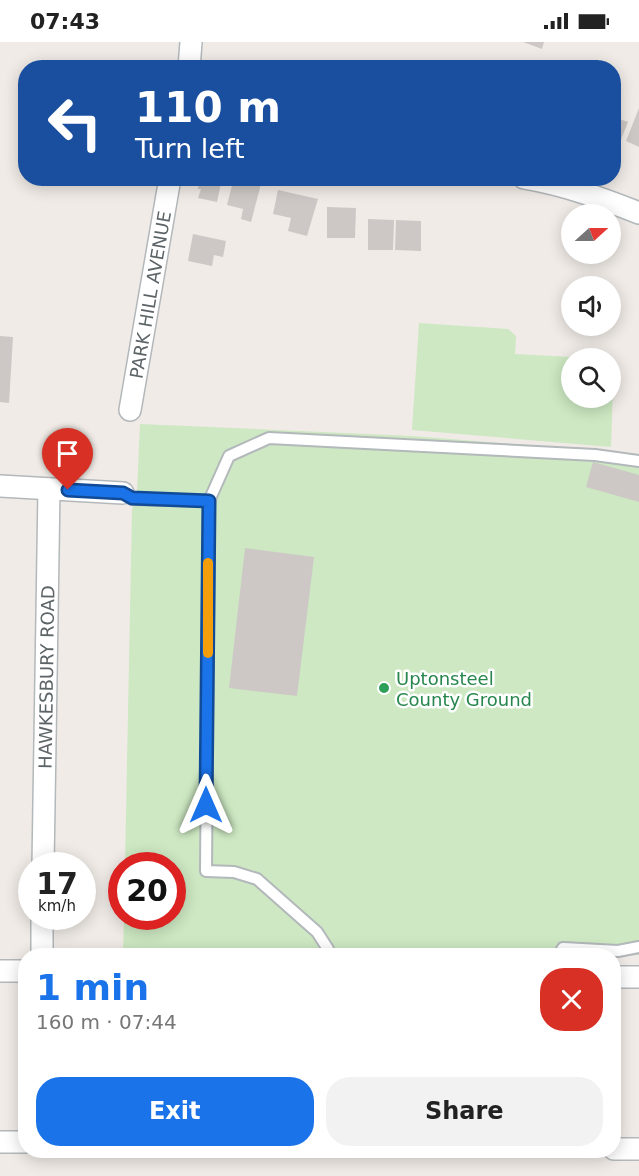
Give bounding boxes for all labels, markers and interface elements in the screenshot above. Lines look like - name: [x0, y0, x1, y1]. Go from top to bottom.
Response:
- text: 07:43: [30, 9, 100, 34]
- text: 110 m: [135, 83, 281, 132]
- icon: left: [36, 84, 114, 162]
- text: Turn left: [135, 133, 245, 164]
- north arrow: [561, 204, 621, 264]
- map controls: [561, 204, 621, 408]
- street label: PARK HILL AVENUE: [125, 209, 175, 380]
- button: sound: [561, 276, 621, 336]
- button: search: [561, 348, 621, 408]
- pin: [42, 428, 93, 490]
- icon: arrive: [51, 437, 84, 470]
- street label: HAWKESBURY ROAD: [34, 585, 58, 769]
- place label: Uptonsteel County Ground: [396, 668, 532, 710]
- marker: Uptonsteel County Ground: [377, 681, 391, 695]
- position arrow: [174, 773, 238, 837]
- speed limit sign: 20: [108, 852, 186, 930]
- text: 17: [36, 866, 78, 901]
- text: km/h: [38, 897, 76, 915]
- text: 1 min: [36, 967, 149, 1008]
- button: close: [540, 968, 603, 1031]
- text: 160 m · 07:44: [36, 1010, 177, 1034]
- button: Exit: [36, 1077, 314, 1146]
- button: Share: [326, 1077, 603, 1146]

